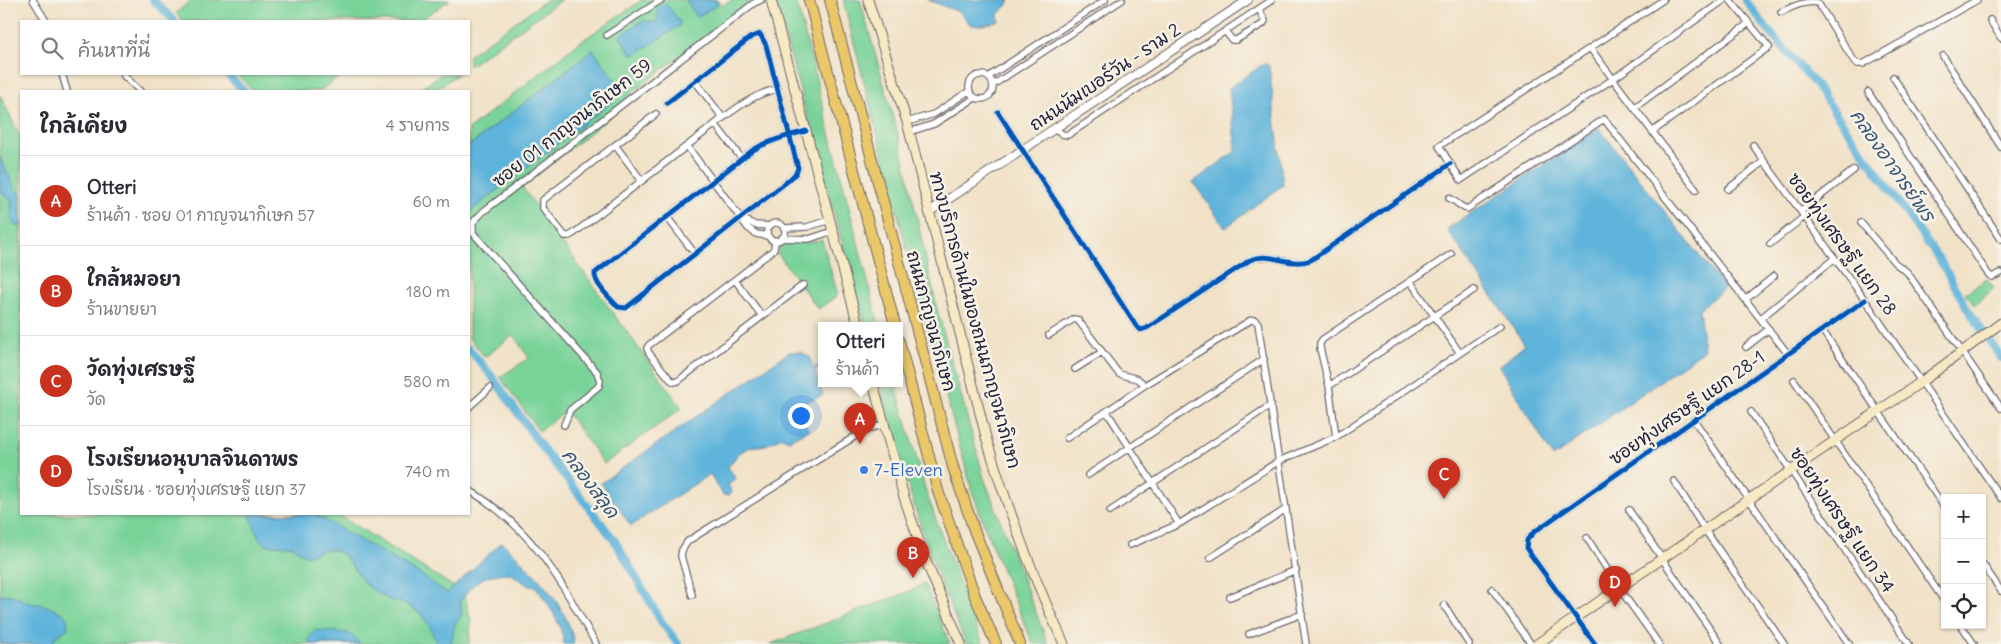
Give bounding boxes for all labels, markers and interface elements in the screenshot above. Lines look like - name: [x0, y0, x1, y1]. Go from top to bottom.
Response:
- street label: ถนนนัมเบอร์วัน - ราม 2: [1024, 17, 1185, 136]
- search box: [20, 20, 470, 75]
- icon: search: [38, 34, 66, 62]
- text: ค้นหาที่นี่: [78, 38, 150, 62]
- street label: ซอย 01 กาญจนาภิเษก 59: [487, 53, 656, 192]
- water label: คลองอาจารย์พร: [1845, 104, 1942, 227]
- text: ใกล้เคียง: [40, 112, 127, 139]
- text: 4 รายการ: [386, 115, 450, 135]
- street label: ซอยทุ่งเศรษฐี แยก 28: [1781, 168, 1902, 321]
- street label: ทางบริการด้านในของถนนกาญจนาภิเษก: [925, 169, 1025, 471]
- text: Otteri: [87, 175, 137, 199]
- text: A: [51, 191, 61, 211]
- text: 60 m: [412, 191, 450, 211]
- text: ร้านค้า · ซอย 01 กาญจนากิเษก 57: [87, 205, 315, 225]
- street label: ถนนกาญจนาภิเษก: [902, 248, 960, 394]
- text: ใกล้หมอยา: [87, 267, 181, 291]
- text: B: [51, 281, 61, 301]
- text: 180 m: [406, 281, 450, 301]
- text: ร้านขายยา: [87, 299, 157, 319]
- popup: [818, 322, 903, 387]
- text: Otteri: [836, 329, 885, 353]
- street label: ซอยทุ่งเศรษฐี แยก 28-1: [1605, 345, 1771, 472]
- text: วัดทุ่งเศรษฐี: [87, 357, 195, 381]
- text: ร้านค้า: [836, 359, 879, 379]
- text: C: [51, 371, 61, 391]
- text: 580 m: [403, 371, 450, 391]
- text: วัด: [87, 389, 106, 409]
- your location: [788, 403, 814, 429]
- pin: A: [844, 403, 876, 444]
- street label: ซอยทุ่งเศรษฐี แยก 34: [1783, 442, 1900, 599]
- water label: คลองสลุด: [555, 444, 625, 525]
- text: โรงเรียนอนุบาลจินดาพร: [87, 447, 299, 471]
- place label: 7-Eleven: [874, 458, 943, 481]
- pin: C: [1428, 458, 1460, 499]
- text: D: [50, 461, 62, 481]
- text: 740 m: [405, 461, 450, 481]
- marker: 7-Eleven: [858, 464, 870, 476]
- text: โรงเรียน · ซอยทุ่งเศรษฐี แยก 37: [87, 479, 306, 499]
- map controls: [1941, 494, 1986, 629]
- button: +: [1941, 494, 1986, 539]
- pin: B: [897, 537, 929, 578]
- button: −: [1941, 539, 1986, 584]
- pin: D: [1599, 566, 1631, 607]
- button: locate: [1941, 584, 1986, 629]

